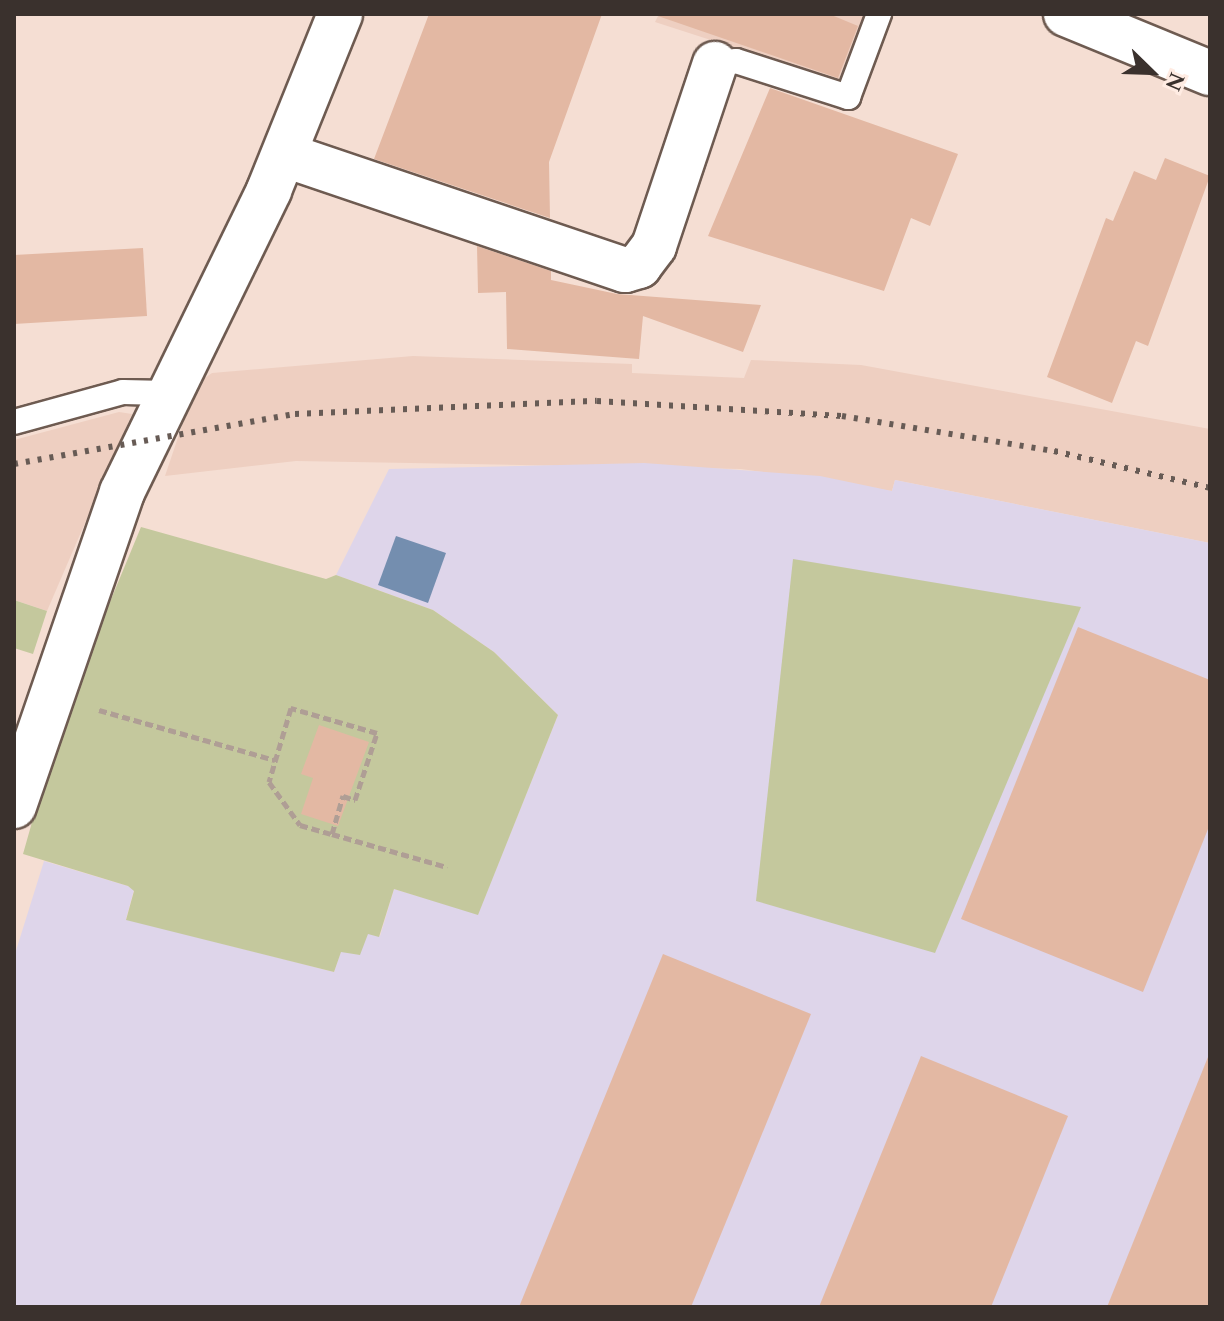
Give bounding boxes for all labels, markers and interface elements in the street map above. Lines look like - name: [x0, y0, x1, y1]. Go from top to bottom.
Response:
- north arrow: [1112, 32, 1192, 112]
- text: N: [1156, 67, 1193, 96]

